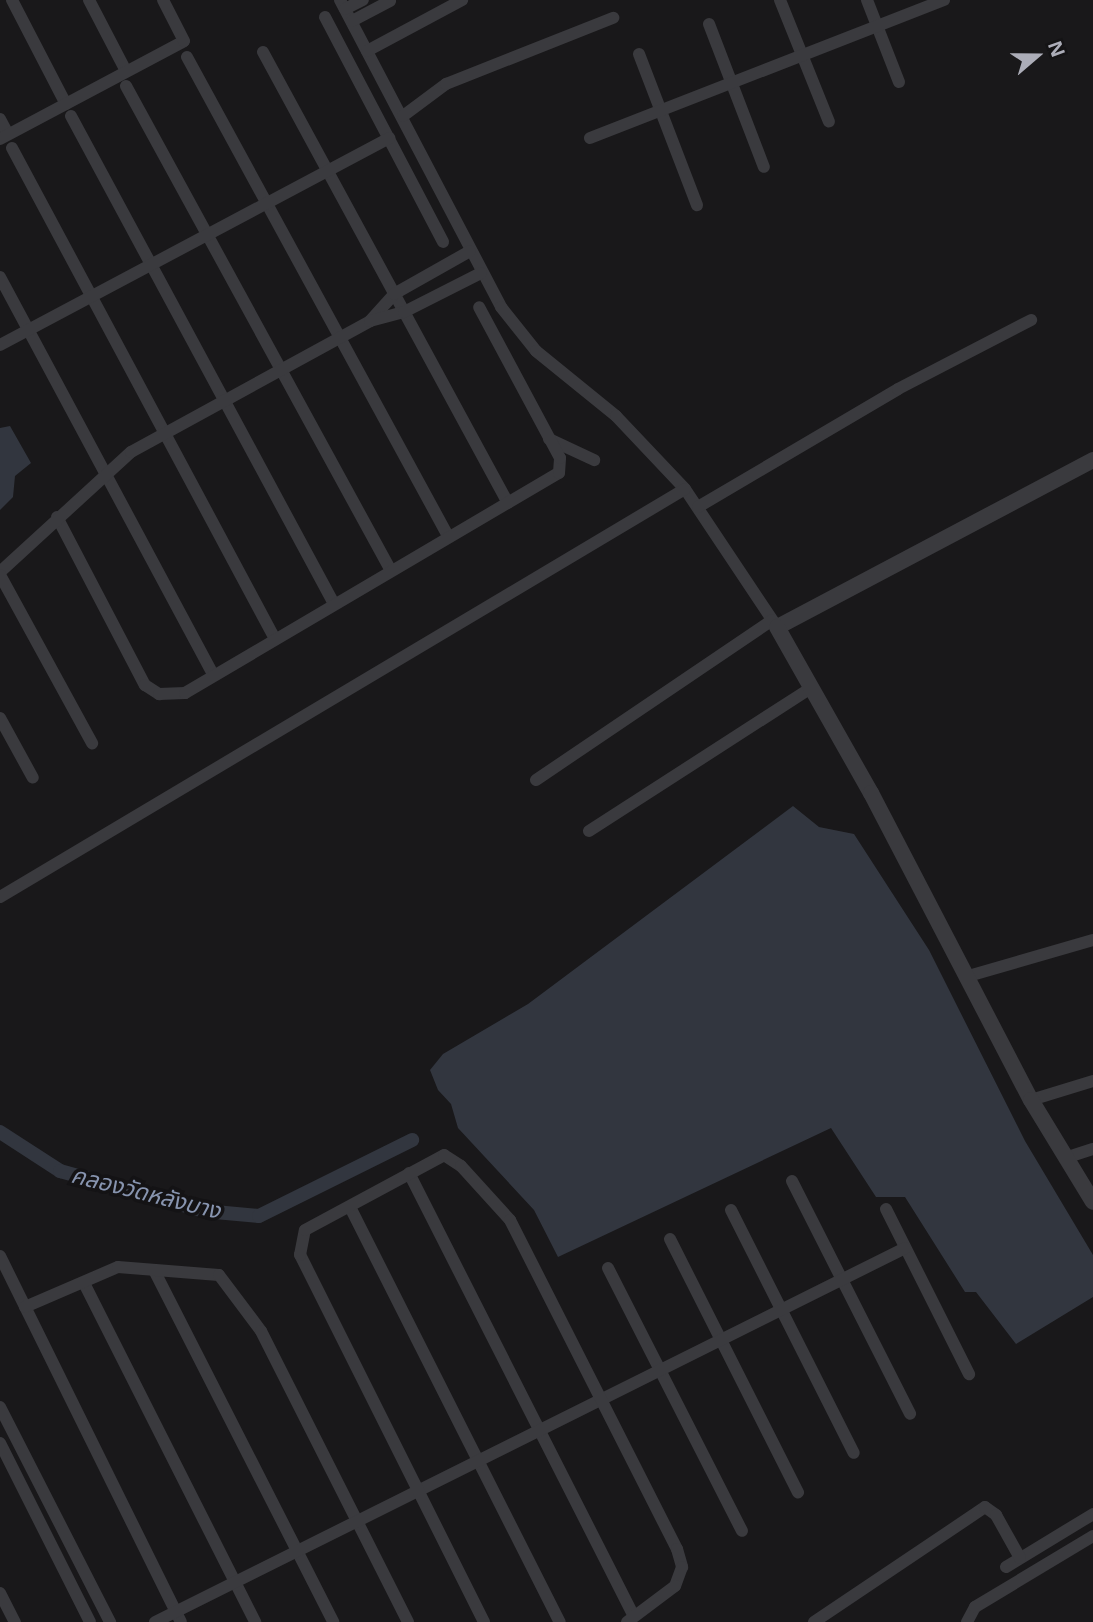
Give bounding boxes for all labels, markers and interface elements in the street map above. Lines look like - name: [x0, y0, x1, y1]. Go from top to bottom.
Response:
- north arrow: [1002, 21, 1072, 91]
- text: N: [1042, 37, 1072, 61]
- water label: คลองวัดหลังบาง: [69, 1160, 223, 1224]

